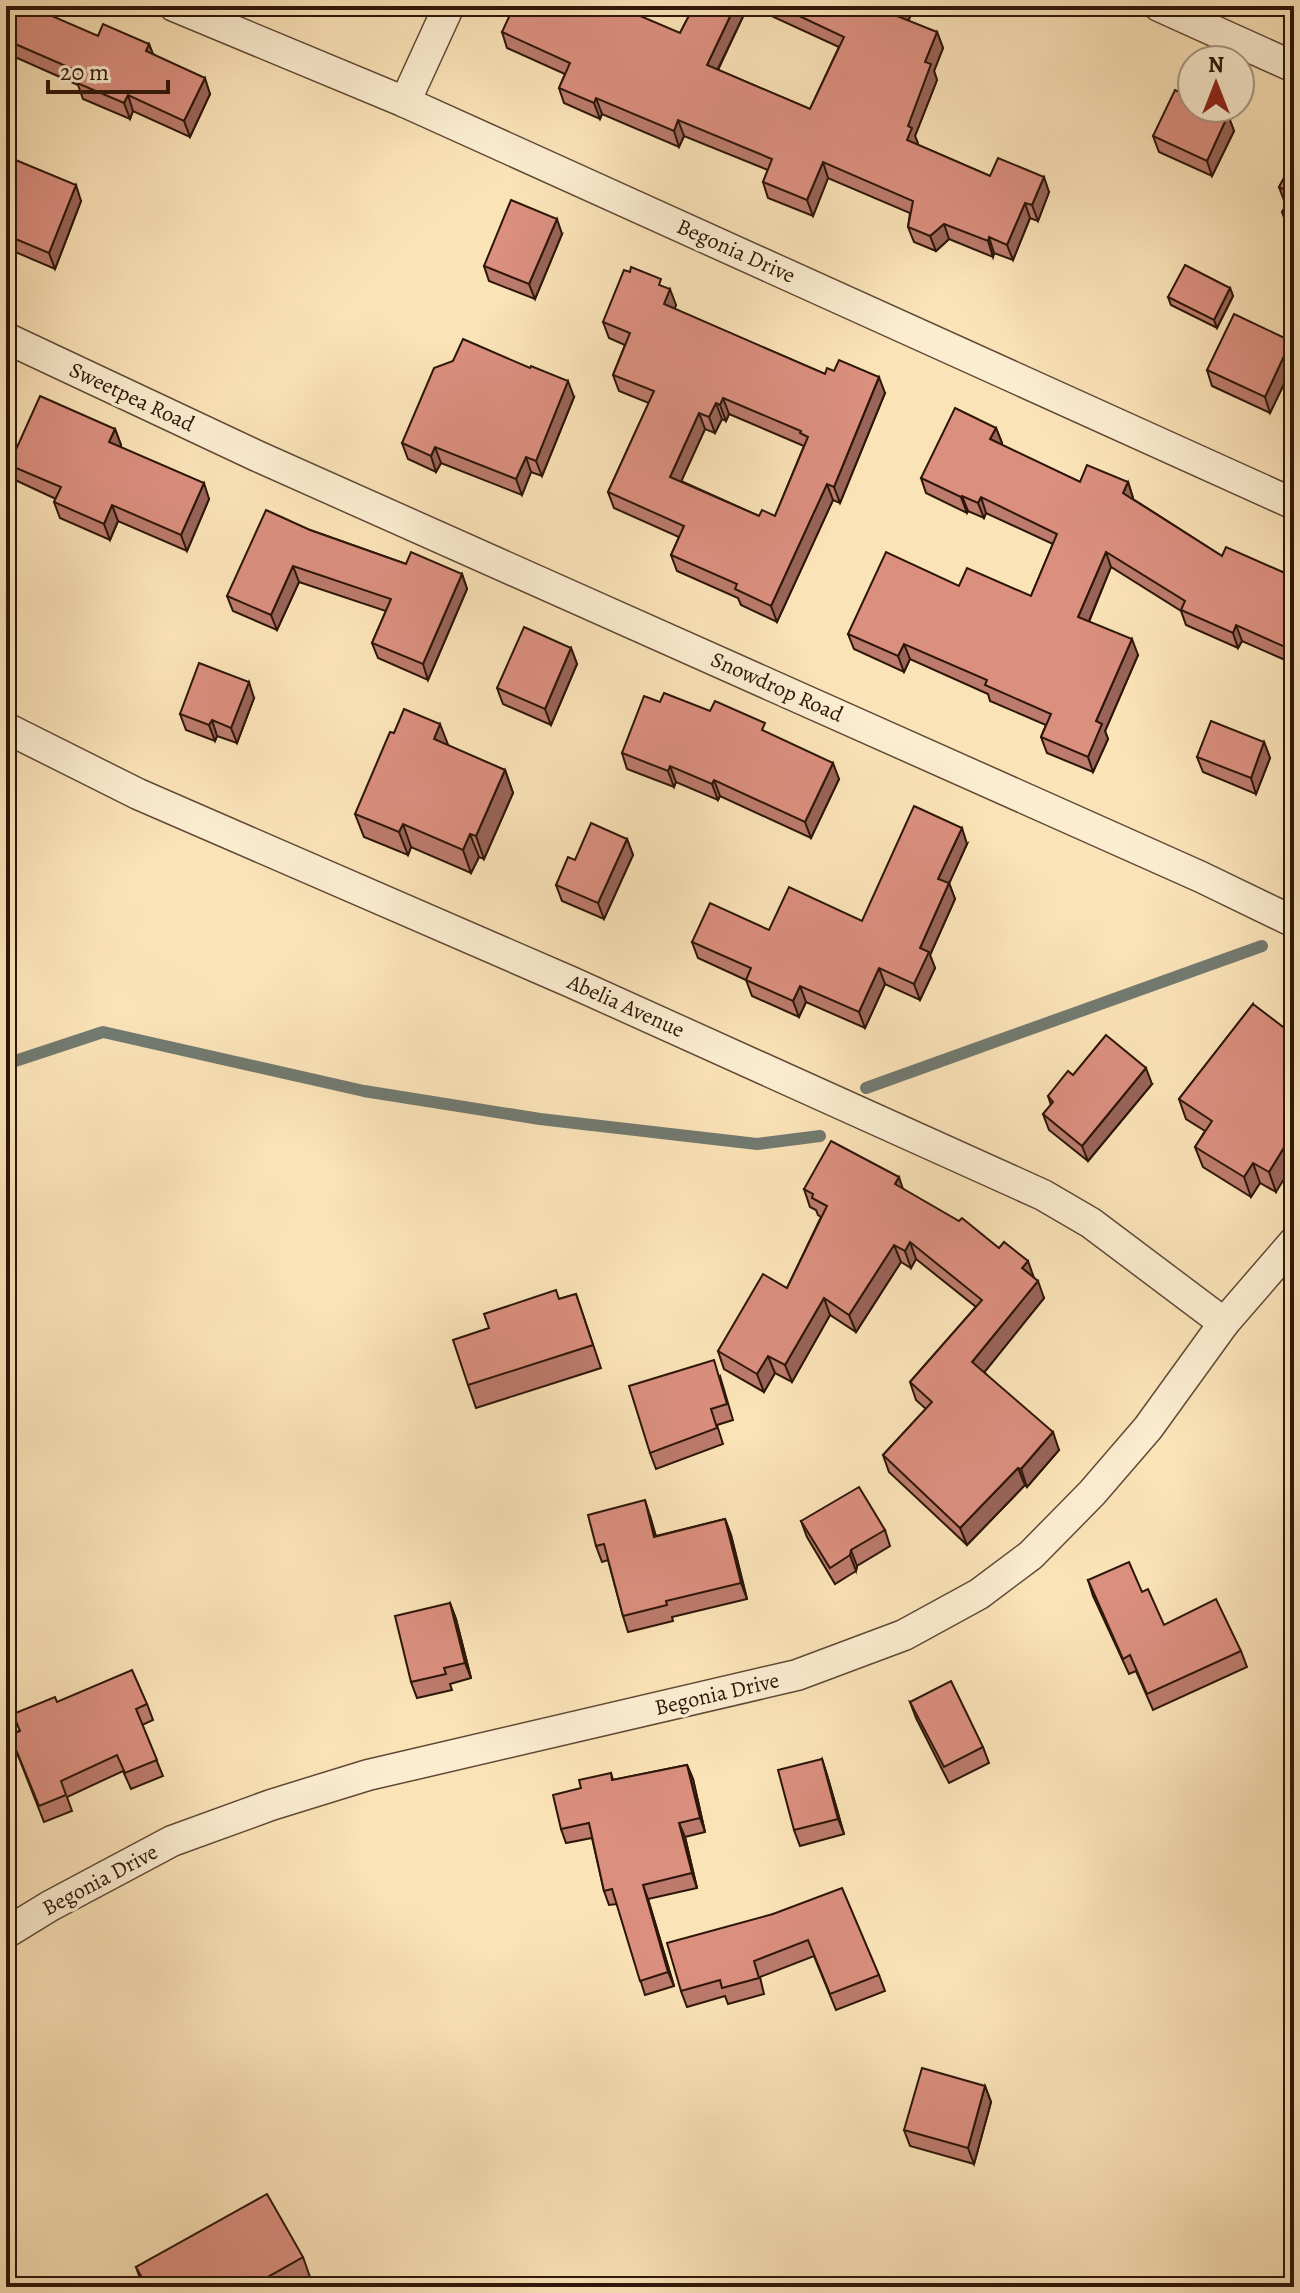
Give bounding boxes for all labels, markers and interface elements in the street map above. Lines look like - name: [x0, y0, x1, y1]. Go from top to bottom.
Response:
- scale bar: [48, 44, 168, 94]
- north arrow: [1176, 44, 1256, 124]
- text: N: [1208, 50, 1224, 80]
- text: 20 m: [60, 56, 109, 88]
- street label: Begonia Drive: [672, 212, 800, 290]
- street label: Sweetpea Road: [64, 355, 200, 439]
- street label: Snowdrop Road: [706, 644, 848, 730]
- street label: Abelia Avenue: [562, 966, 689, 1045]
- street label: Begonia Drive: [652, 1665, 782, 1723]
- street label: Begonia Drive: [37, 1837, 163, 1923]

